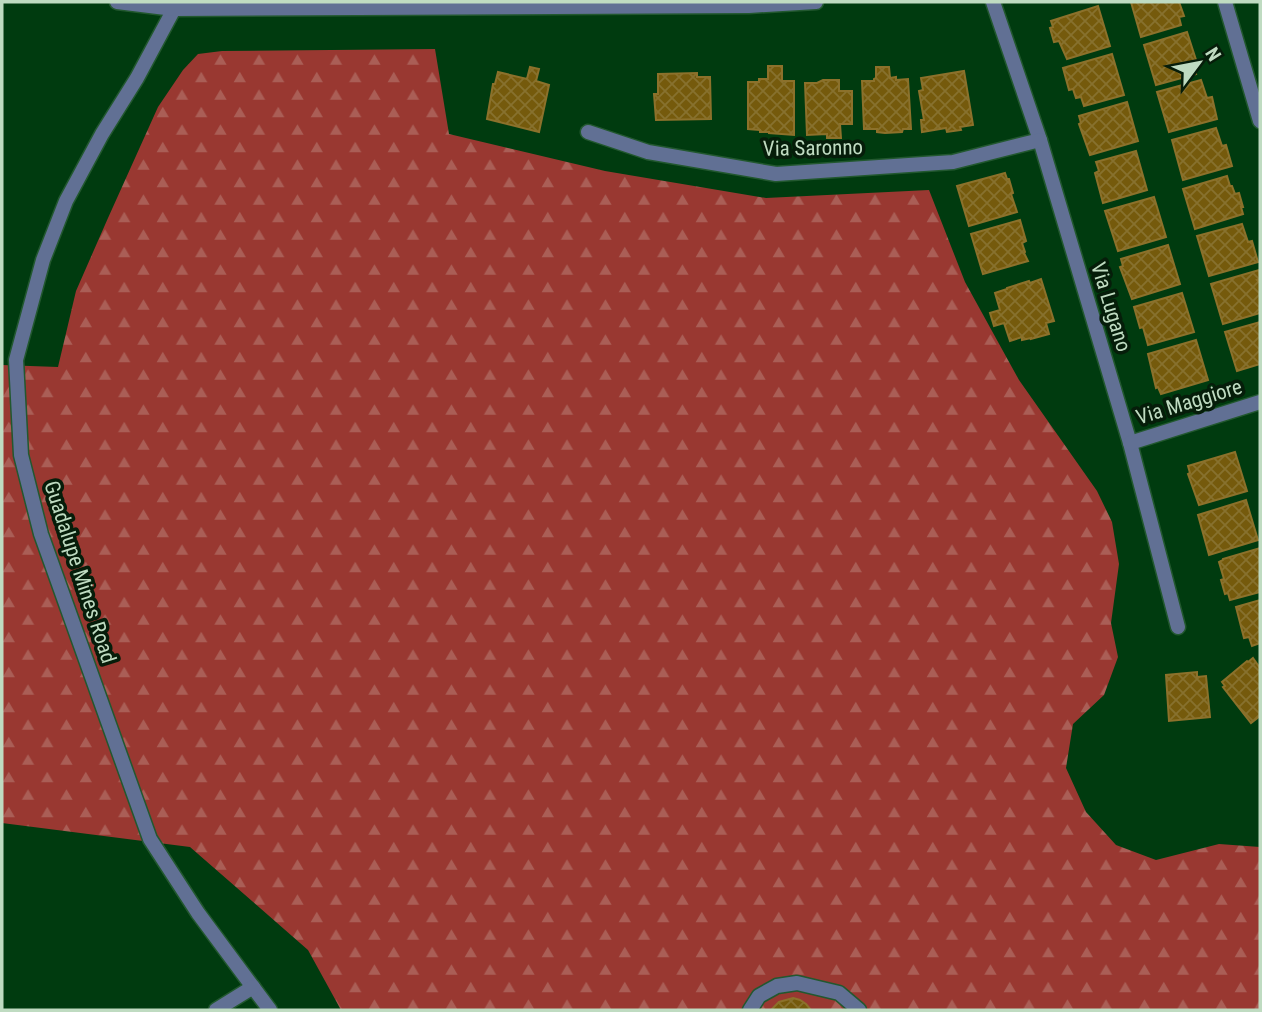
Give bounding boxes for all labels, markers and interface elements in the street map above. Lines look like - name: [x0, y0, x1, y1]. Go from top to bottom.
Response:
- north arrow: [1164, 28, 1234, 98]
- text: N: [1200, 43, 1226, 65]
- street label: Via Saronno: [763, 135, 863, 161]
- street label: Via Lugano: [1086, 259, 1136, 355]
- street label: Via Maggiore: [1133, 374, 1245, 429]
- street label: Guadalupe Mines Road: [39, 478, 121, 666]

